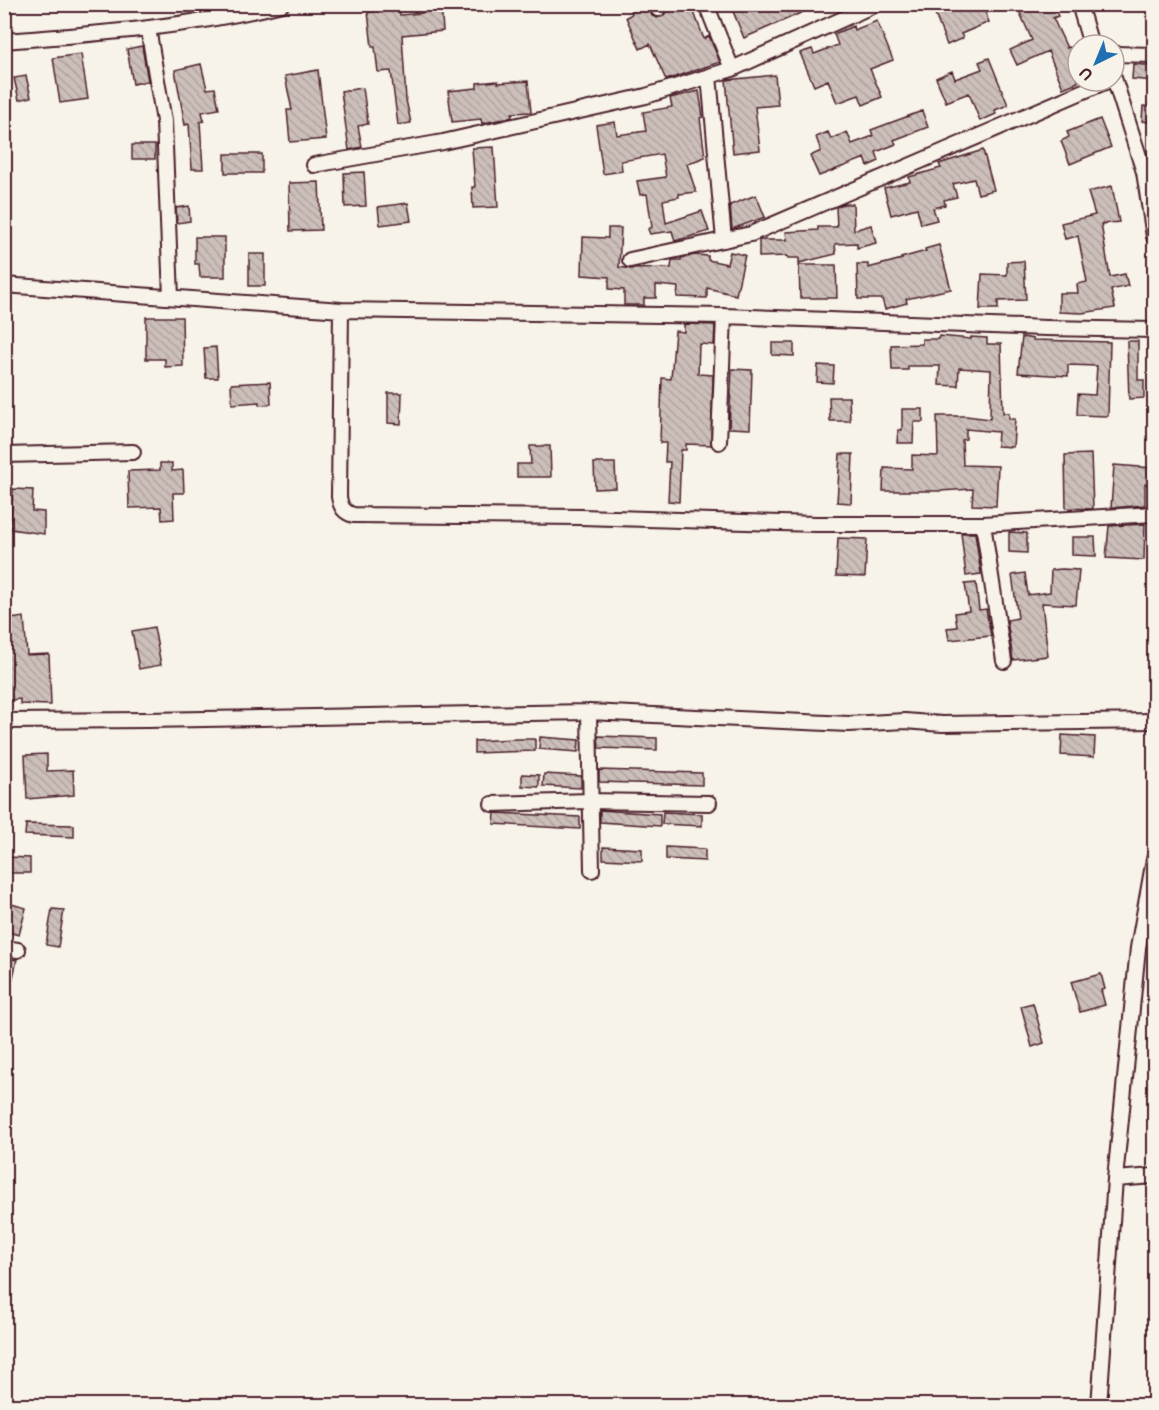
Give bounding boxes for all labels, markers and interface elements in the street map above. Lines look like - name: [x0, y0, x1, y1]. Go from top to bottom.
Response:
- north arrow: [1066, 33, 1126, 93]
- text: U: [1076, 62, 1097, 84]

